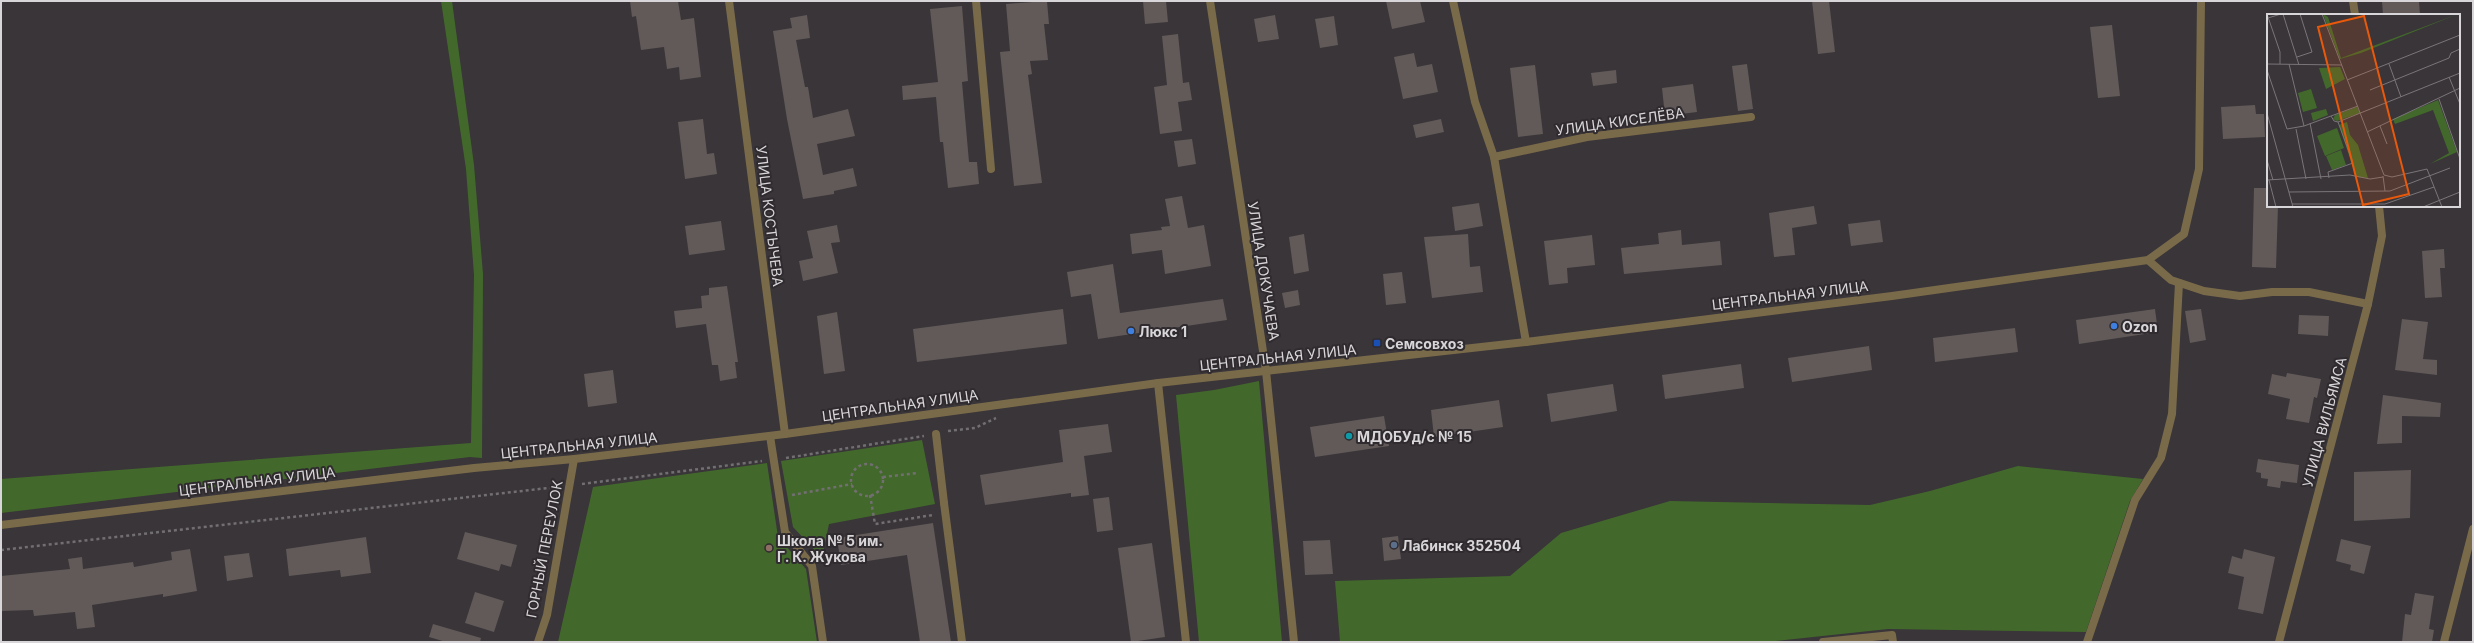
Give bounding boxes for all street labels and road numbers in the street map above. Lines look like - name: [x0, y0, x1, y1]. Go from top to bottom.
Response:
- street label: УЛИЦА КИСЕЛЁВА: [1555, 104, 1686, 138]
- street label: УЛИЦА КОСТЫЧЕВА: [753, 145, 787, 288]
- street label: УЛИЦА ДОКУЧАЕВА: [1245, 200, 1283, 342]
- street label: ЦЕНТРАЛЬНАЯ УЛИЦА: [1711, 277, 1870, 313]
- street label: ЦЕНТРАЛЬНАЯ УЛИЦА: [1199, 340, 1358, 374]
- street label: УЛИЦА ВИЛЬЯМСА: [2298, 355, 2350, 489]
- street label: ЦЕНТРАЛЬНАЯ УЛИЦА: [821, 386, 980, 424]
- street label: ЦЕНТРАЛЬНАЯ УЛИЦА: [500, 428, 659, 462]
- street label: ЦЕНТРАЛЬНАЯ УЛИЦА: [178, 463, 337, 499]
- street label: ГОРНЫЙ ПЕРЕУЛОК: [521, 478, 566, 619]

